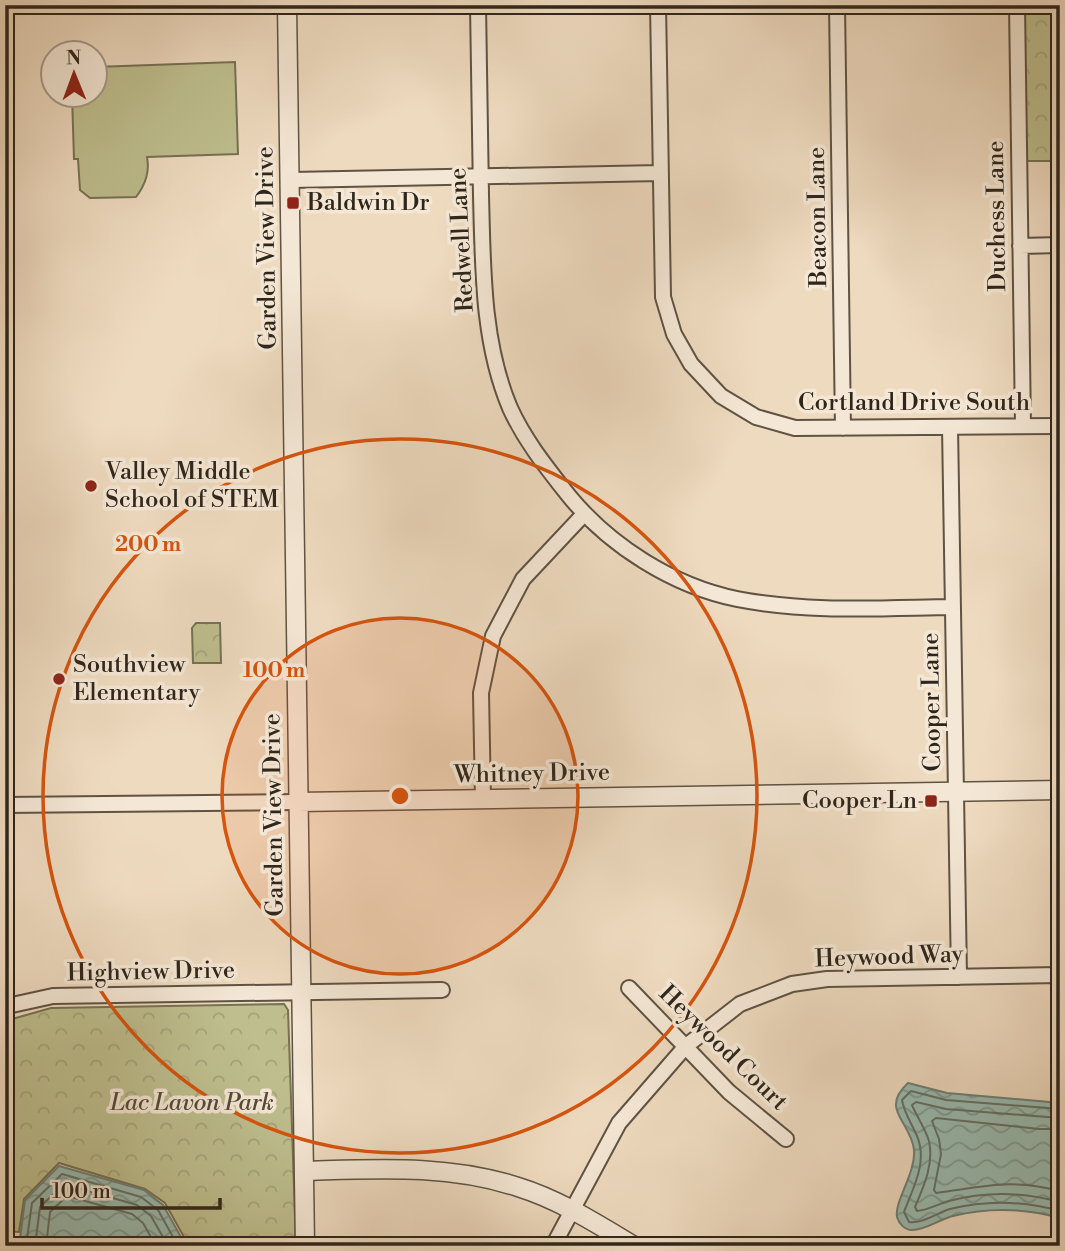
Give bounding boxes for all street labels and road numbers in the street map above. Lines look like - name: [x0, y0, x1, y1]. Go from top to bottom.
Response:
- street label: Duchess Lane: [981, 140, 1013, 292]
- street label: Garden View Drive: [250, 146, 284, 350]
- street label: Beacon Lane: [802, 147, 834, 288]
- street label: Redwell Lane: [443, 167, 481, 313]
- street label: Cortland Drive South: [798, 388, 1030, 418]
- street label: Cooper Lane: [916, 632, 948, 772]
- street label: Garden View Drive: [257, 713, 291, 917]
- street label: Whitney Drive: [453, 758, 610, 790]
- street label: Heywood Way: [814, 939, 964, 975]
- street label: Highview Drive: [67, 956, 235, 988]
- street label: Heywood Court: [652, 979, 794, 1117]

